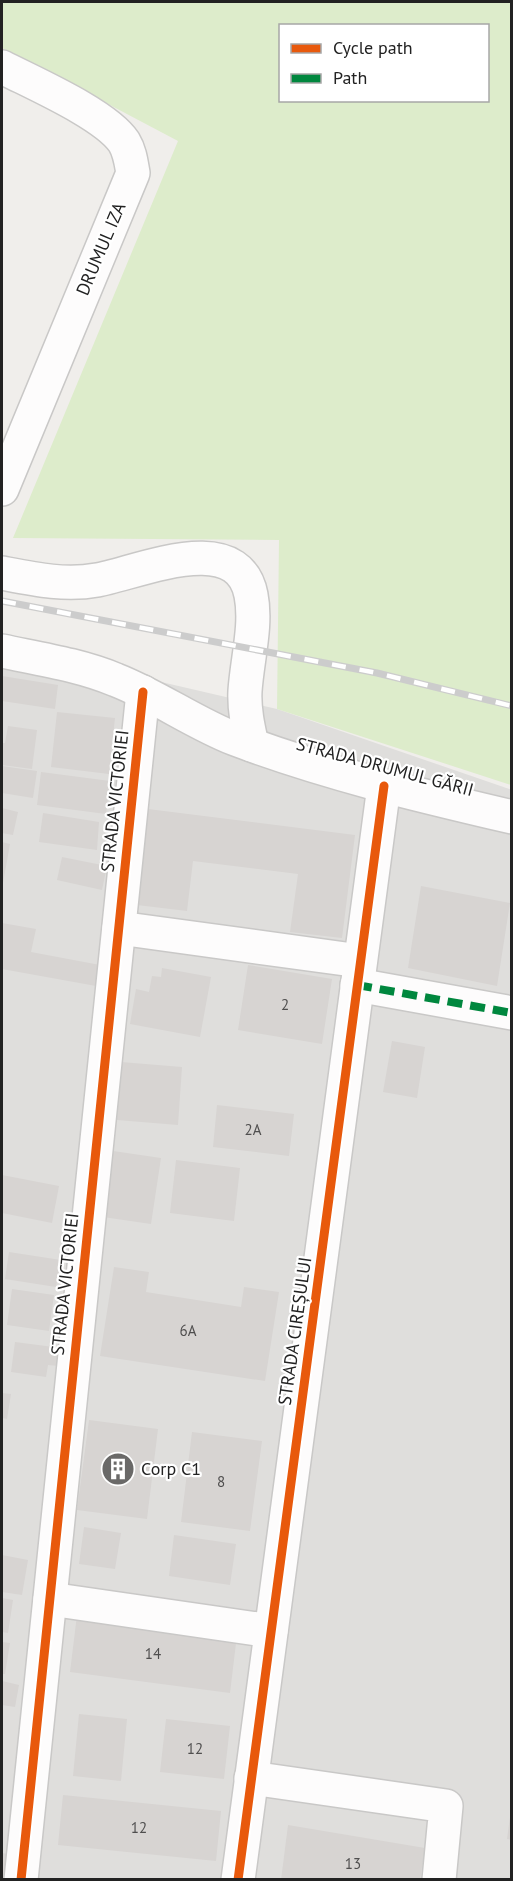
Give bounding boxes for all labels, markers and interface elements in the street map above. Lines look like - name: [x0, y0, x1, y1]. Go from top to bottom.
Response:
- legend: [279, 24, 489, 102]
- text: Cycle path: [333, 36, 413, 59]
- text: Path: [333, 66, 367, 89]
- street label: DRUMUL IZA: [71, 198, 131, 299]
- street label: STRADA VICTORIEI: [96, 729, 133, 873]
- street label: STRADA DRUMUL GĂRII: [294, 732, 476, 801]
- house number: 2: [281, 995, 289, 1014]
- house number: 2A: [245, 1120, 262, 1139]
- street label: STRADA VICTORIEI: [46, 1212, 83, 1356]
- street label: STRADA CIREȘULUI: [273, 1255, 316, 1407]
- house number: 6A: [180, 1321, 197, 1340]
- building icon: Corp C1: [100, 1451, 136, 1487]
- place label: Corp C1: [141, 1457, 201, 1480]
- house number: 8: [217, 1472, 225, 1491]
- house number: 14: [145, 1644, 161, 1663]
- house number: 12: [187, 1739, 203, 1758]
- house number: 12: [131, 1818, 147, 1837]
- house number: 13: [345, 1854, 361, 1873]

